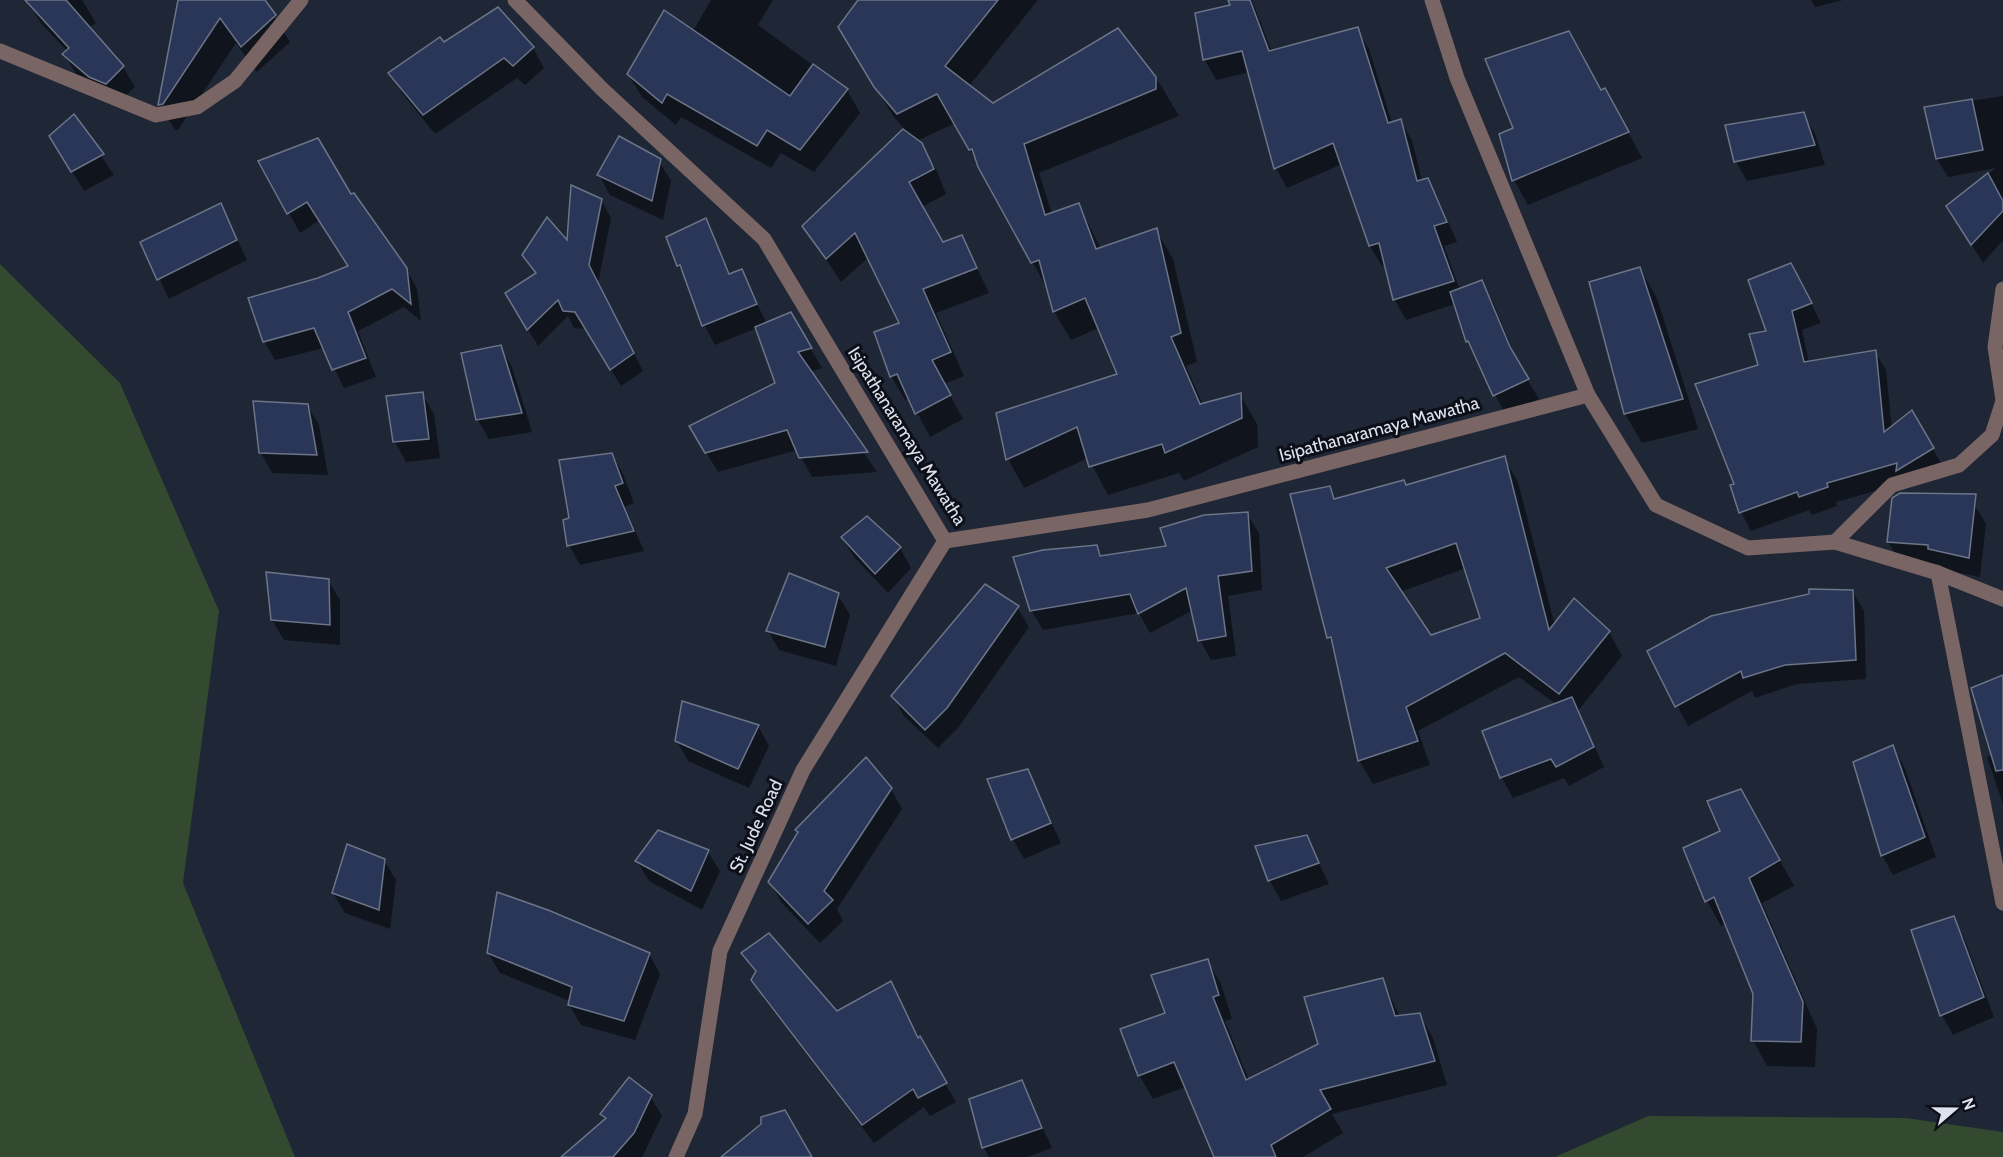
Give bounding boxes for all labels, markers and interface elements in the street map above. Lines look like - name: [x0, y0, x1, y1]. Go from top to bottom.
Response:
- street label: Isipathanaramaya Mawatha: [843, 343, 971, 530]
- street label: Isipathanaramaya Mawatha: [1277, 392, 1482, 466]
- street label: St. Jude Road: [725, 776, 787, 876]
- north arrow: [1925, 1079, 1985, 1139]
- text: N: [1958, 1095, 1979, 1113]

